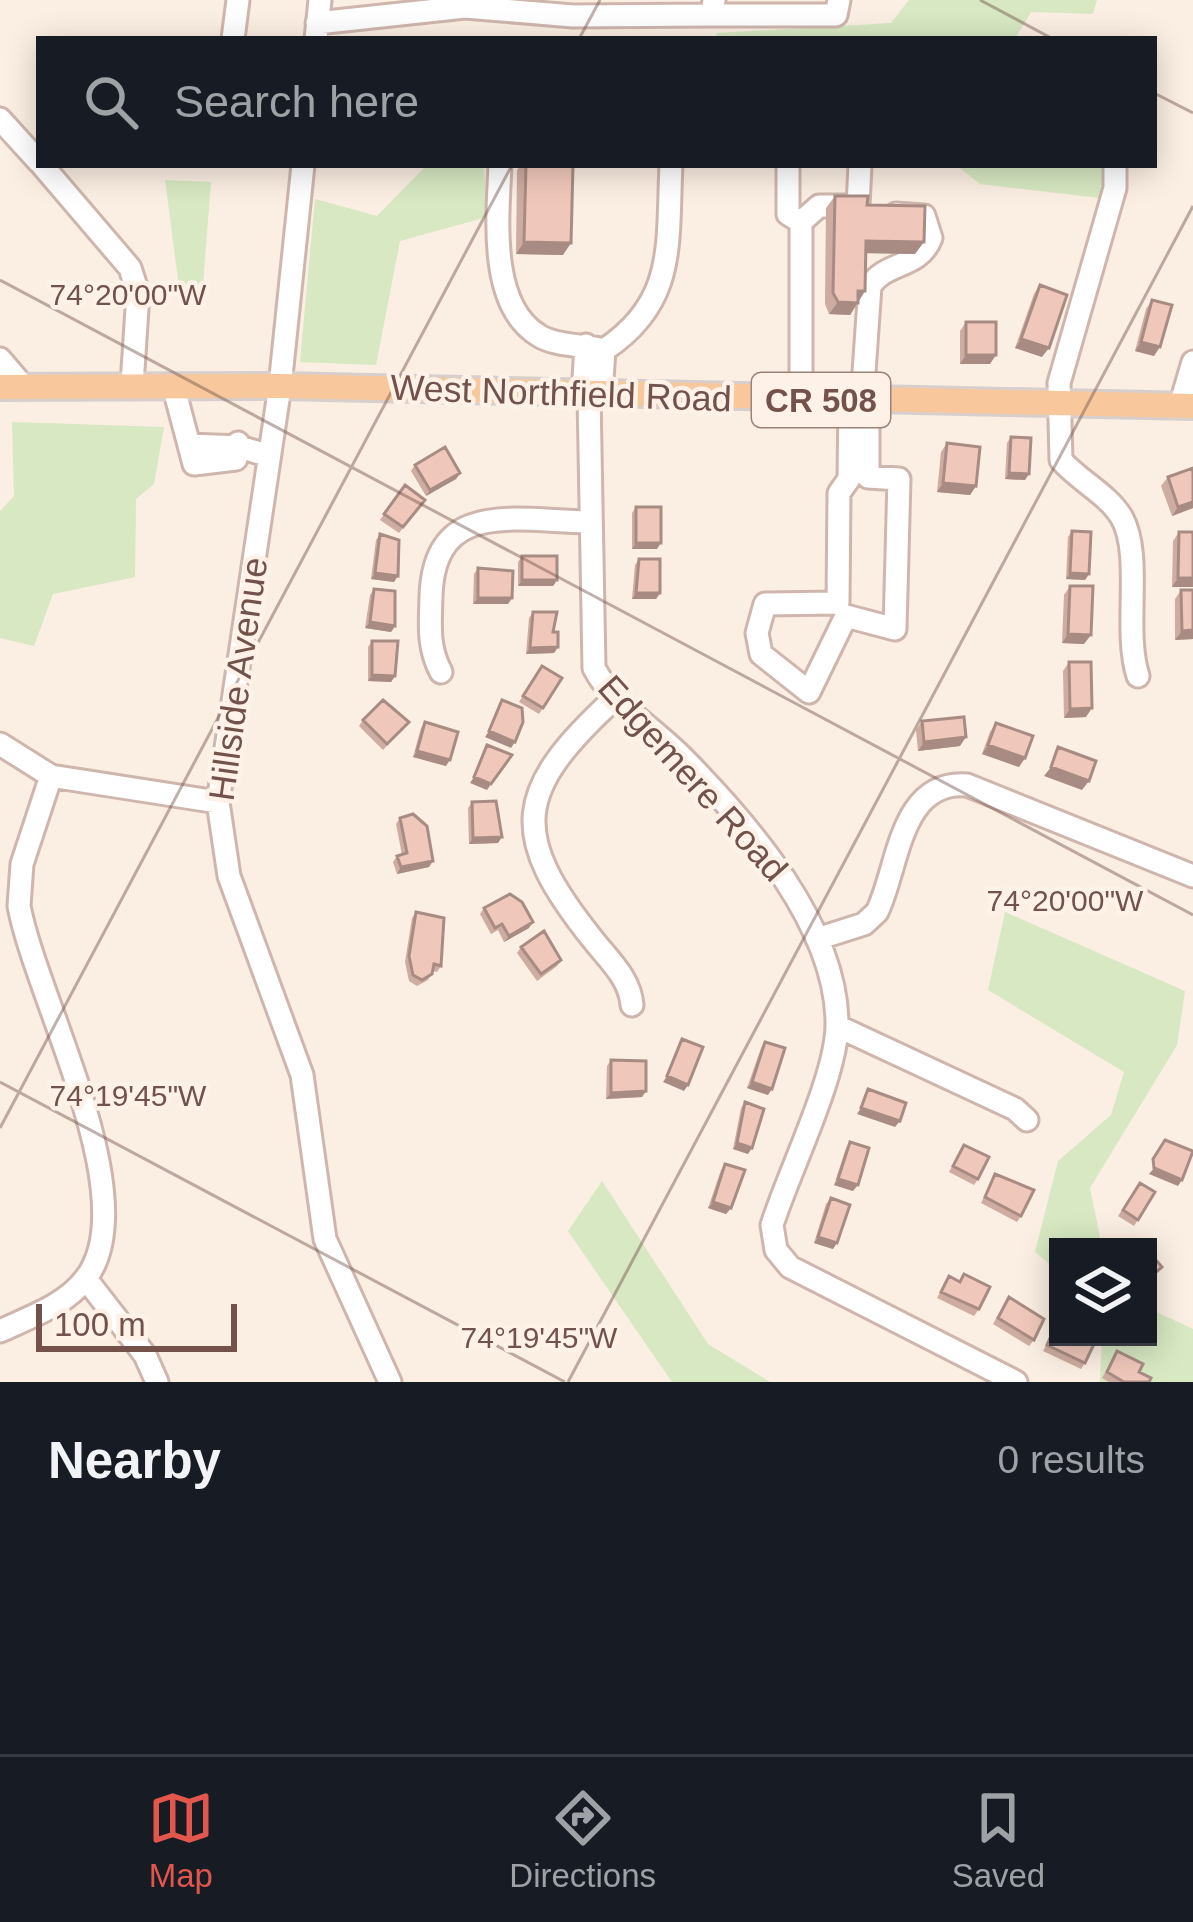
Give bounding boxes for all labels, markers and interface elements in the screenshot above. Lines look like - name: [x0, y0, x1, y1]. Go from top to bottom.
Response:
- search box: [36, 36, 1157, 168]
- icon: search: [78, 69, 144, 135]
- text: Search here: [174, 76, 419, 127]
- text: 74°20'00"W: [50, 278, 207, 311]
- street label: West Northfield Road: [390, 367, 732, 419]
- road number: CR 508: [752, 373, 890, 427]
- street label: Hillside Avenue: [201, 555, 275, 803]
- street label: Edgemere Road: [590, 667, 796, 889]
- text: 74°20'00"W: [987, 884, 1144, 917]
- text: 74°19'45"W: [50, 1079, 207, 1112]
- map controls: [1049, 1238, 1157, 1346]
- button: layers: [1049, 1238, 1157, 1346]
- scale bar: [36, 1298, 237, 1351]
- text: 100 m: [54, 1306, 146, 1343]
- text: 74°19'45"W: [461, 1321, 618, 1354]
- text: Nearby: [48, 1432, 221, 1489]
- text: 0 results: [998, 1438, 1145, 1481]
- tab: Map: [148, 1785, 214, 1895]
- tab: Directions: [509, 1785, 656, 1895]
- tab: Saved: [952, 1785, 1045, 1895]

